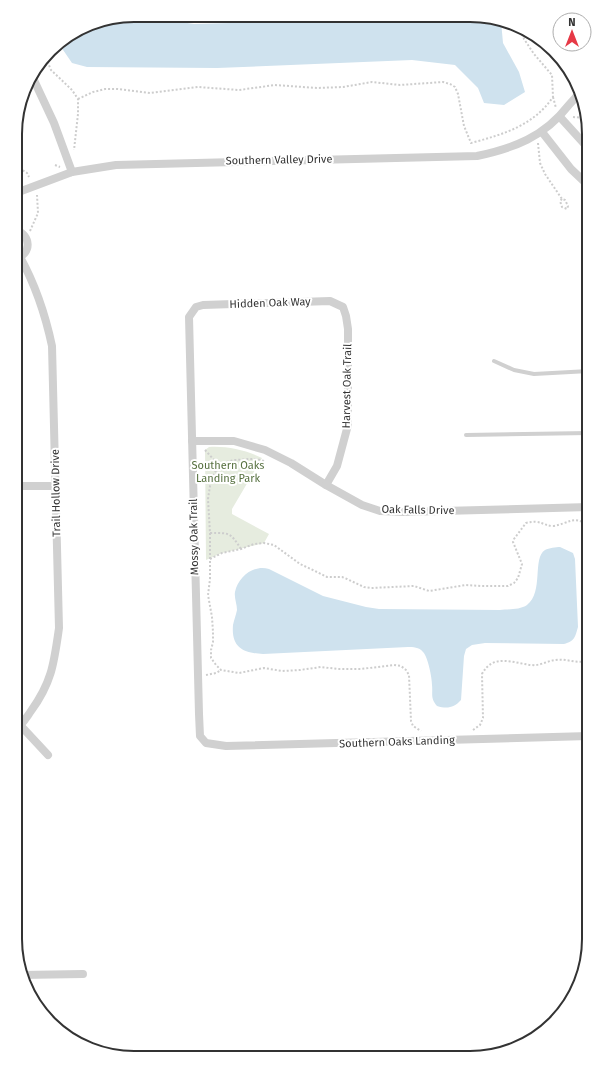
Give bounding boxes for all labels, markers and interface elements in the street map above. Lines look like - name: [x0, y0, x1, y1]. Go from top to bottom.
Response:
- north arrow: [552, 12, 592, 52]
- text: N: [568, 16, 576, 29]
- street label: Southern Valley Drive: [225, 153, 333, 167]
- street label: Hidden Oak Way: [229, 295, 311, 311]
- street label: Harvest Oak Trail: [340, 344, 354, 428]
- street label: Trail Hollow Drive: [49, 449, 63, 537]
- park label: Southern Oaks Landing Park: [191, 459, 265, 485]
- street label: Mossy Oak Trail: [187, 498, 201, 576]
- street label: Oak Falls Drive: [381, 503, 455, 517]
- street label: Southern Oaks Landing: [339, 733, 455, 751]

